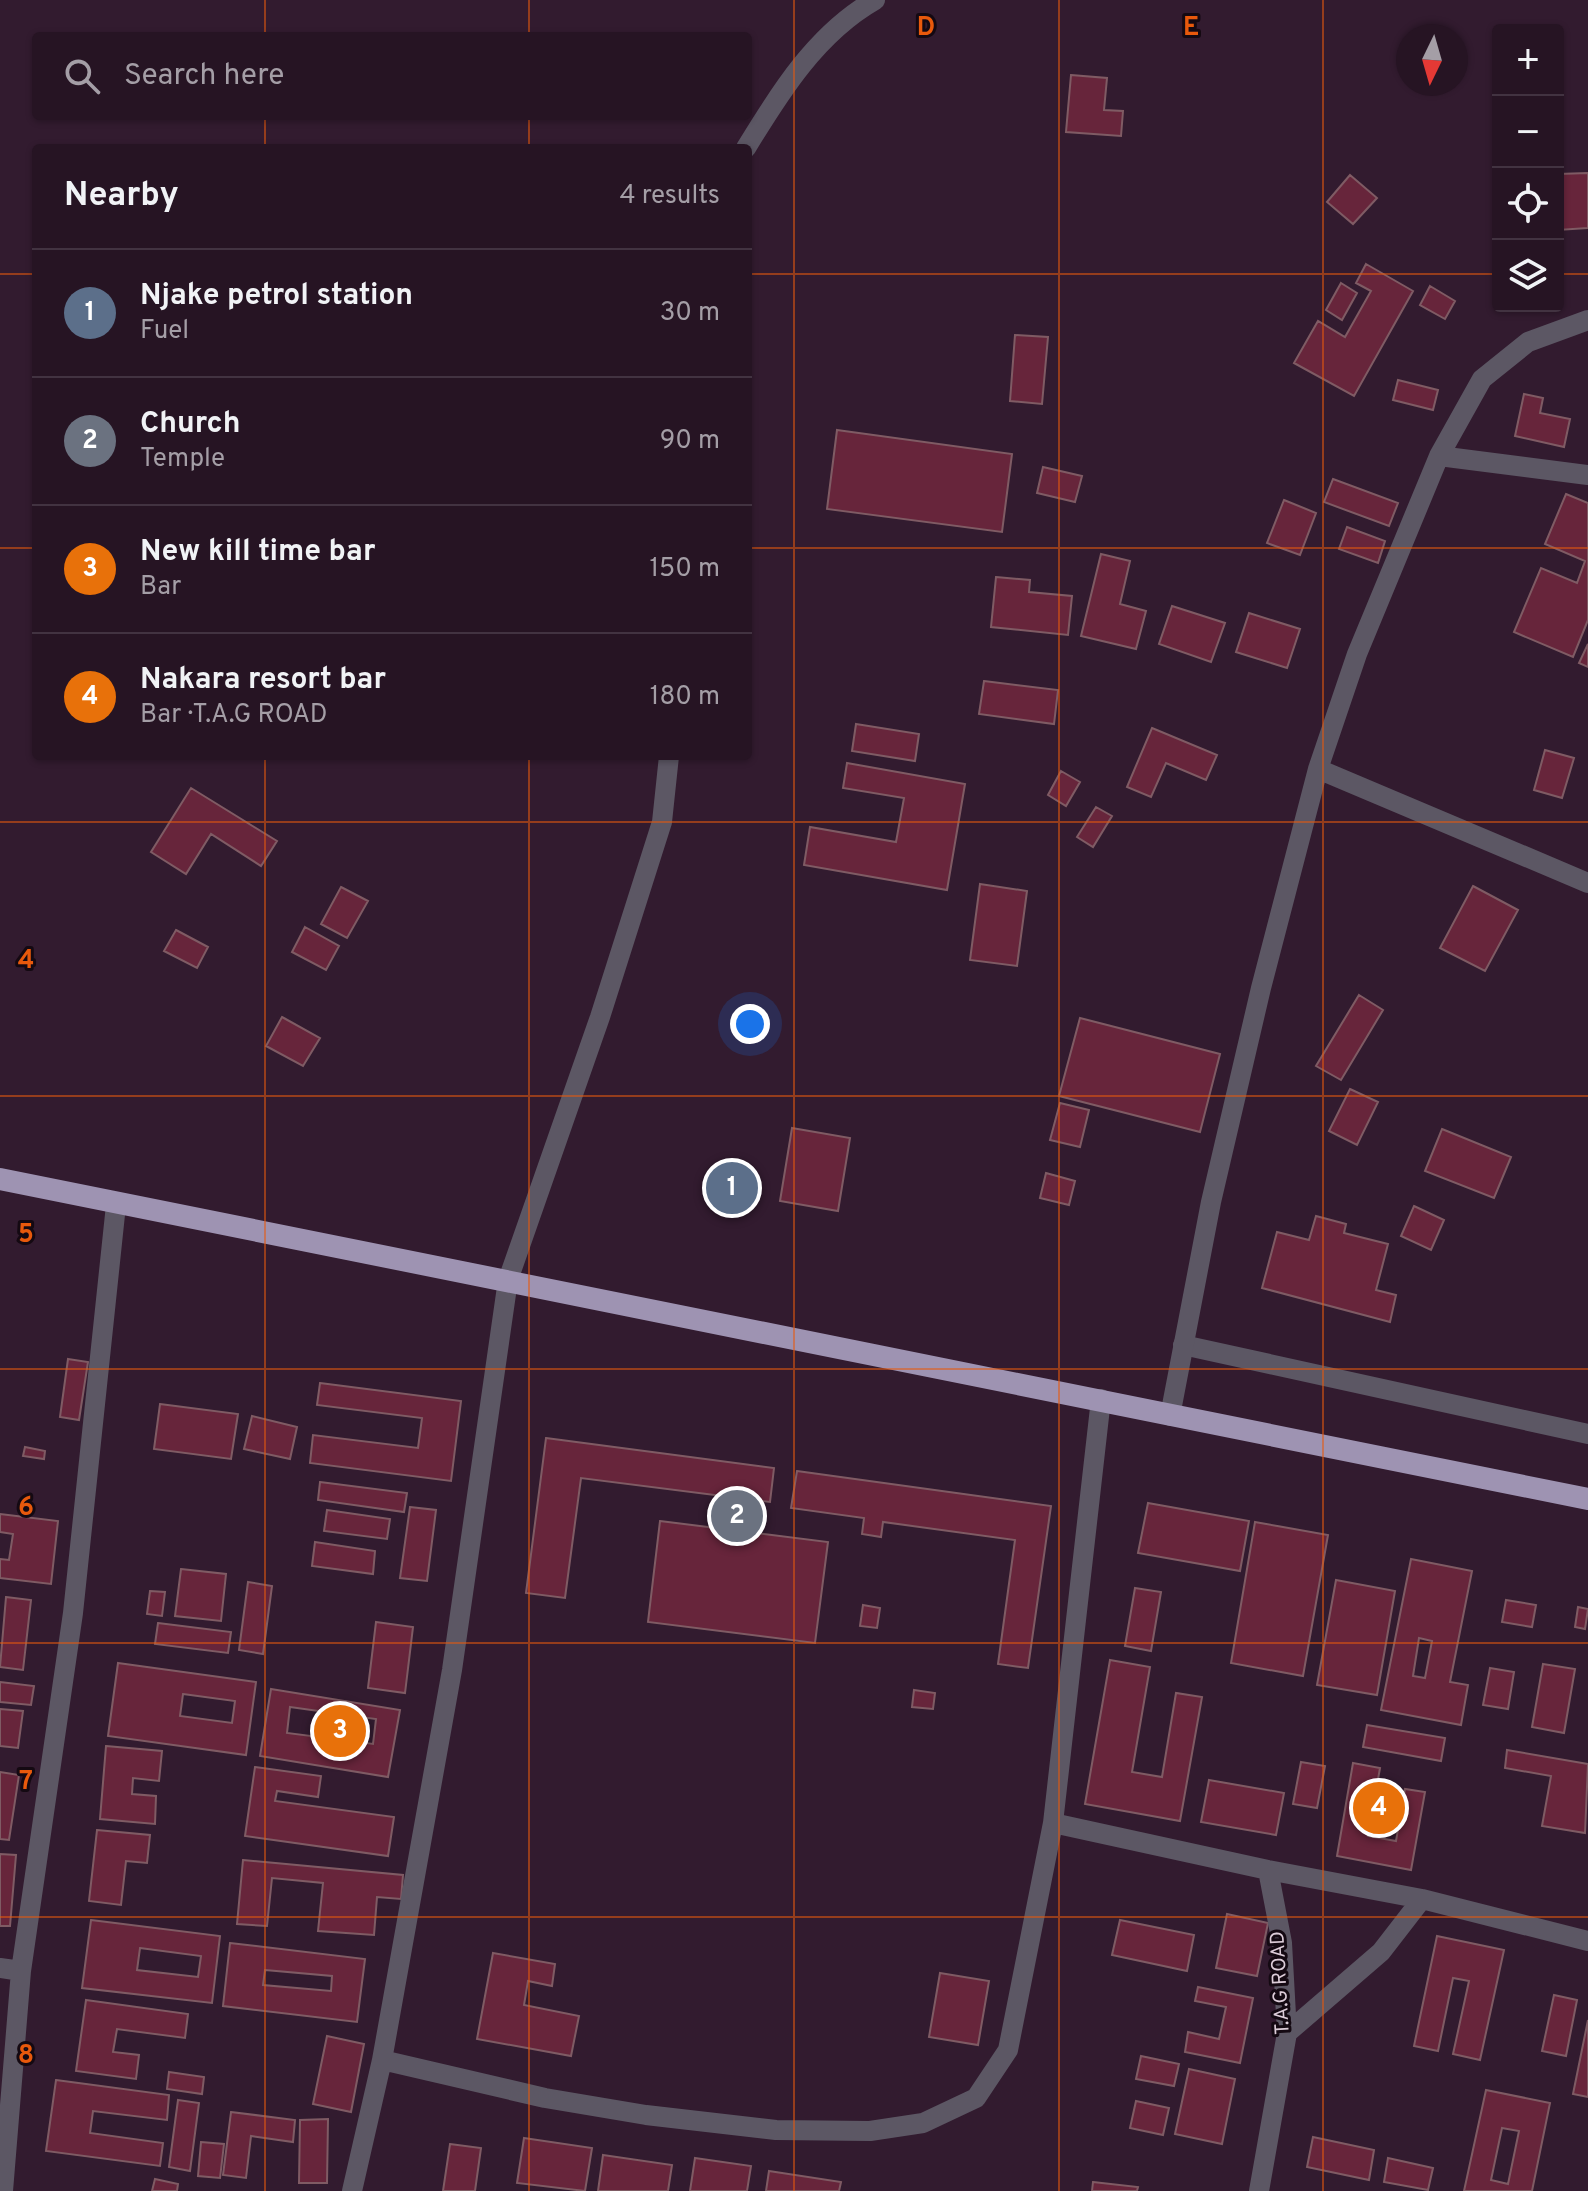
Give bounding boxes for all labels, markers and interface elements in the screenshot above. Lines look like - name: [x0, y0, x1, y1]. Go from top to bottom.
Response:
- text: D: [917, 12, 935, 45]
- text: E: [1183, 12, 1199, 45]
- north arrow: [1396, 24, 1468, 96]
- map controls: [1492, 24, 1564, 312]
- button: +: [1492, 24, 1564, 96]
- search box: [32, 32, 752, 120]
- icon: search: [60, 54, 104, 98]
- text: Search here: [124, 58, 284, 95]
- button: −: [1492, 96, 1564, 168]
- button: locate: [1492, 168, 1564, 240]
- text: Nearby: [64, 175, 179, 218]
- text: 4 results: [619, 180, 720, 213]
- button: layers: [1492, 240, 1564, 312]
- text: Njake petrol station: [140, 278, 413, 315]
- text: 1: [85, 297, 95, 330]
- text: 30 m: [660, 297, 720, 330]
- text: Fuel: [140, 315, 189, 348]
- text: Church: [140, 406, 240, 443]
- text: 2: [82, 425, 98, 458]
- text: 90 m: [660, 425, 720, 458]
- text: Temple: [140, 443, 225, 476]
- text: New kill time bar: [140, 534, 375, 571]
- text: 3: [82, 553, 98, 586]
- text: 150 m: [649, 553, 720, 586]
- text: Bar: [140, 571, 181, 604]
- text: Nakara resort bar: [140, 662, 386, 699]
- text: 4: [82, 681, 98, 714]
- text: 180 m: [650, 681, 720, 714]
- text: Bar · T.A.G ROAD: [140, 699, 327, 732]
- text: 4: [18, 945, 34, 978]
- your location: [730, 1004, 770, 1044]
- pin: 1: [706, 1158, 758, 1218]
- text: 5: [18, 1219, 34, 1252]
- pin: 2: [711, 1486, 763, 1546]
- text: 6: [18, 1492, 34, 1525]
- pin: 3: [314, 1701, 366, 1761]
- text: 7: [19, 1766, 33, 1799]
- pin: 4: [1353, 1778, 1405, 1838]
- street label: T.A.G ROAD: [1265, 1931, 1297, 2035]
- text: 8: [18, 2040, 34, 2073]

